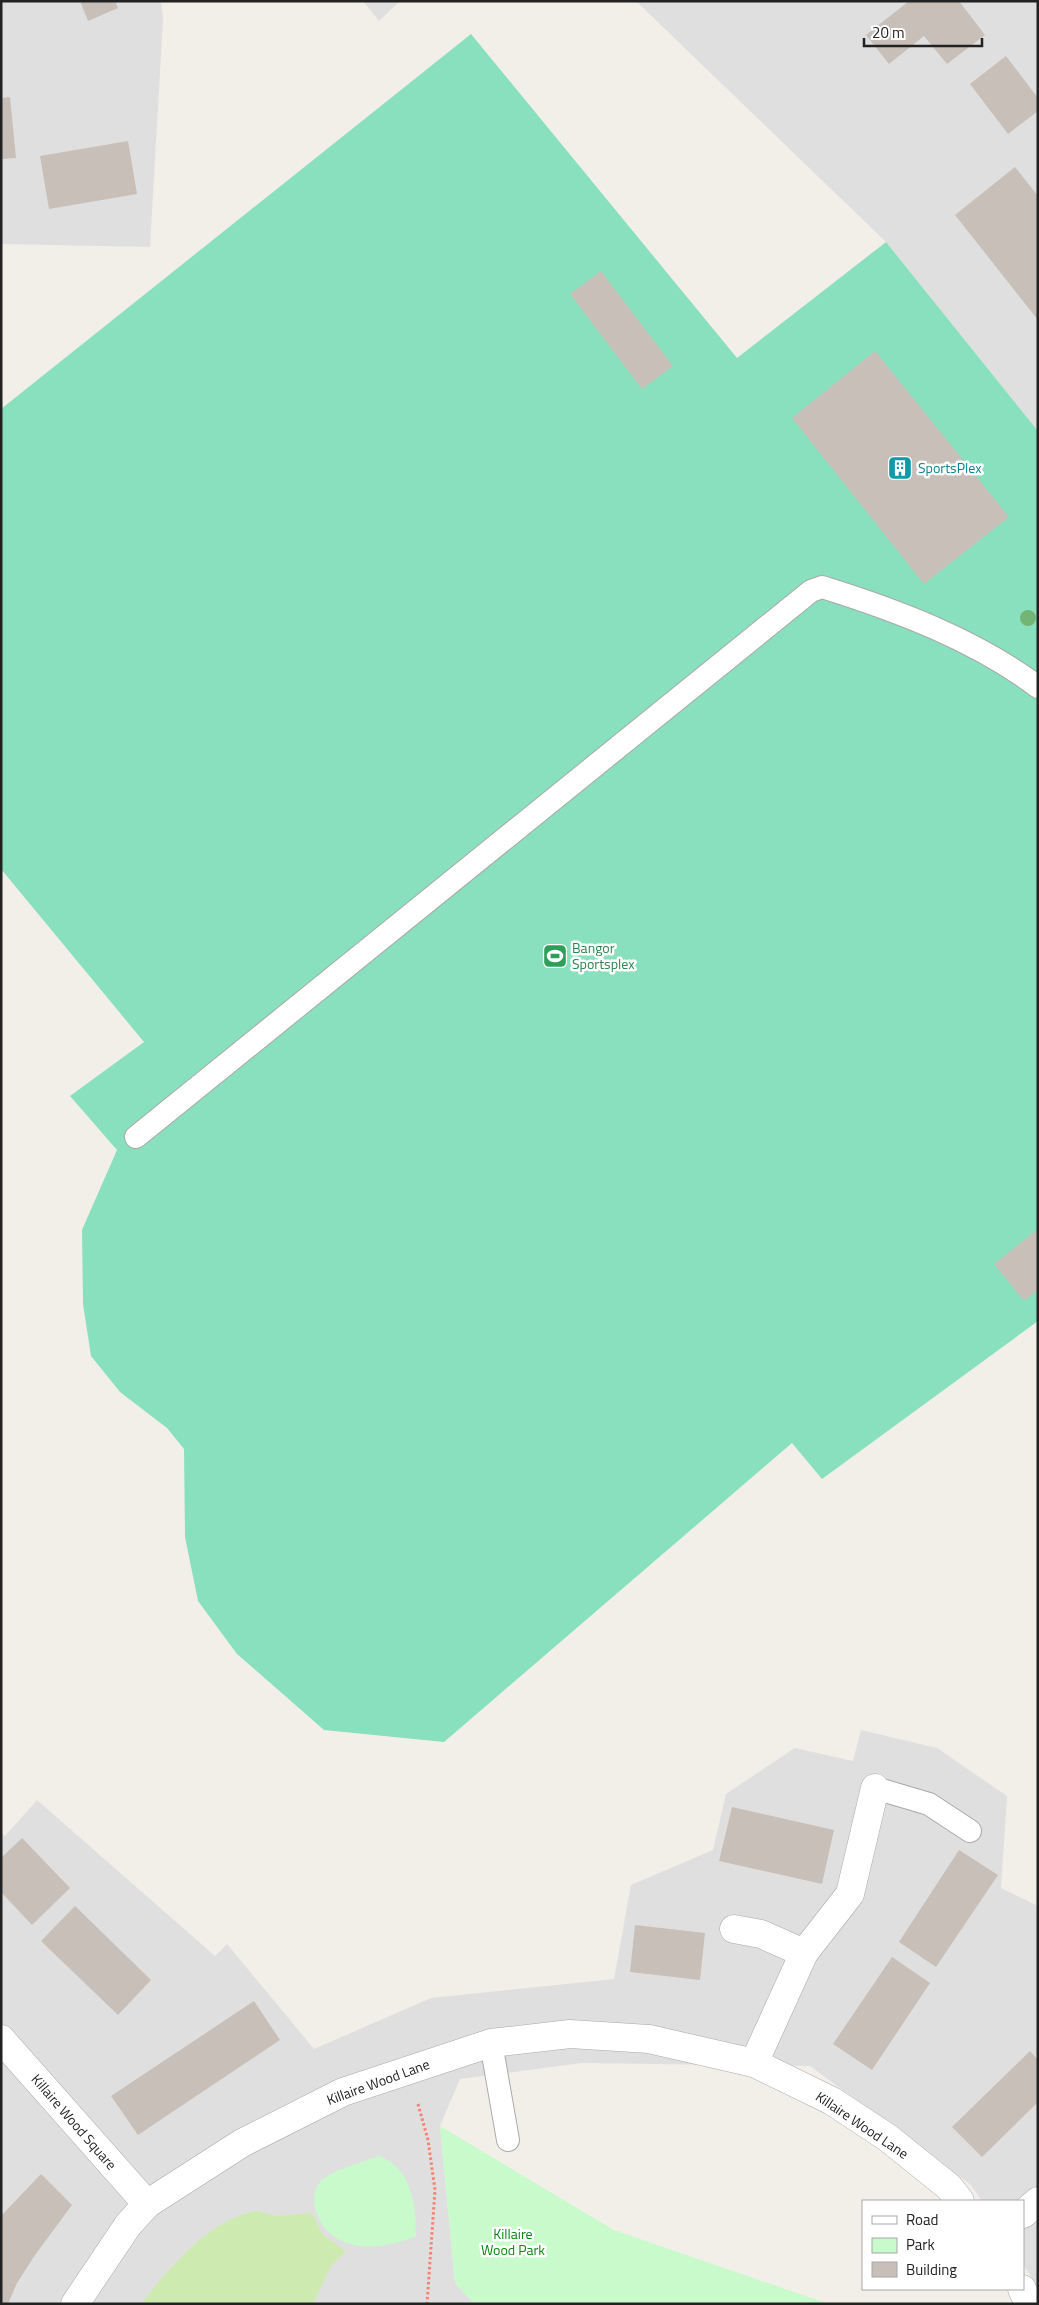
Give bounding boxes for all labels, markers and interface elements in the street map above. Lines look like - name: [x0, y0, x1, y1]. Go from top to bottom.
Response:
- scale bar: [864, 15, 982, 47]
- text: 20 m: [872, 21, 905, 44]
- building icon: SportsPlex: [887, 455, 913, 481]
- place label: SportsPlex: [918, 457, 982, 478]
- place label: Bangor Sportsplex: [572, 937, 635, 974]
- sports icon: Bangor Sportsplex: [542, 943, 568, 969]
- street label: Killaire Wood Lane: [323, 2053, 432, 2110]
- street label: Killaire Wood Square: [27, 2069, 122, 2174]
- street label: Killaire Wood Lane: [812, 2086, 913, 2164]
- legend: [862, 2200, 1024, 2290]
- text: Road: [906, 2208, 938, 2231]
- park label: Killaire Wood Park: [481, 2223, 545, 2260]
- text: Park: [906, 2233, 935, 2256]
- text: Building: [906, 2258, 957, 2281]

